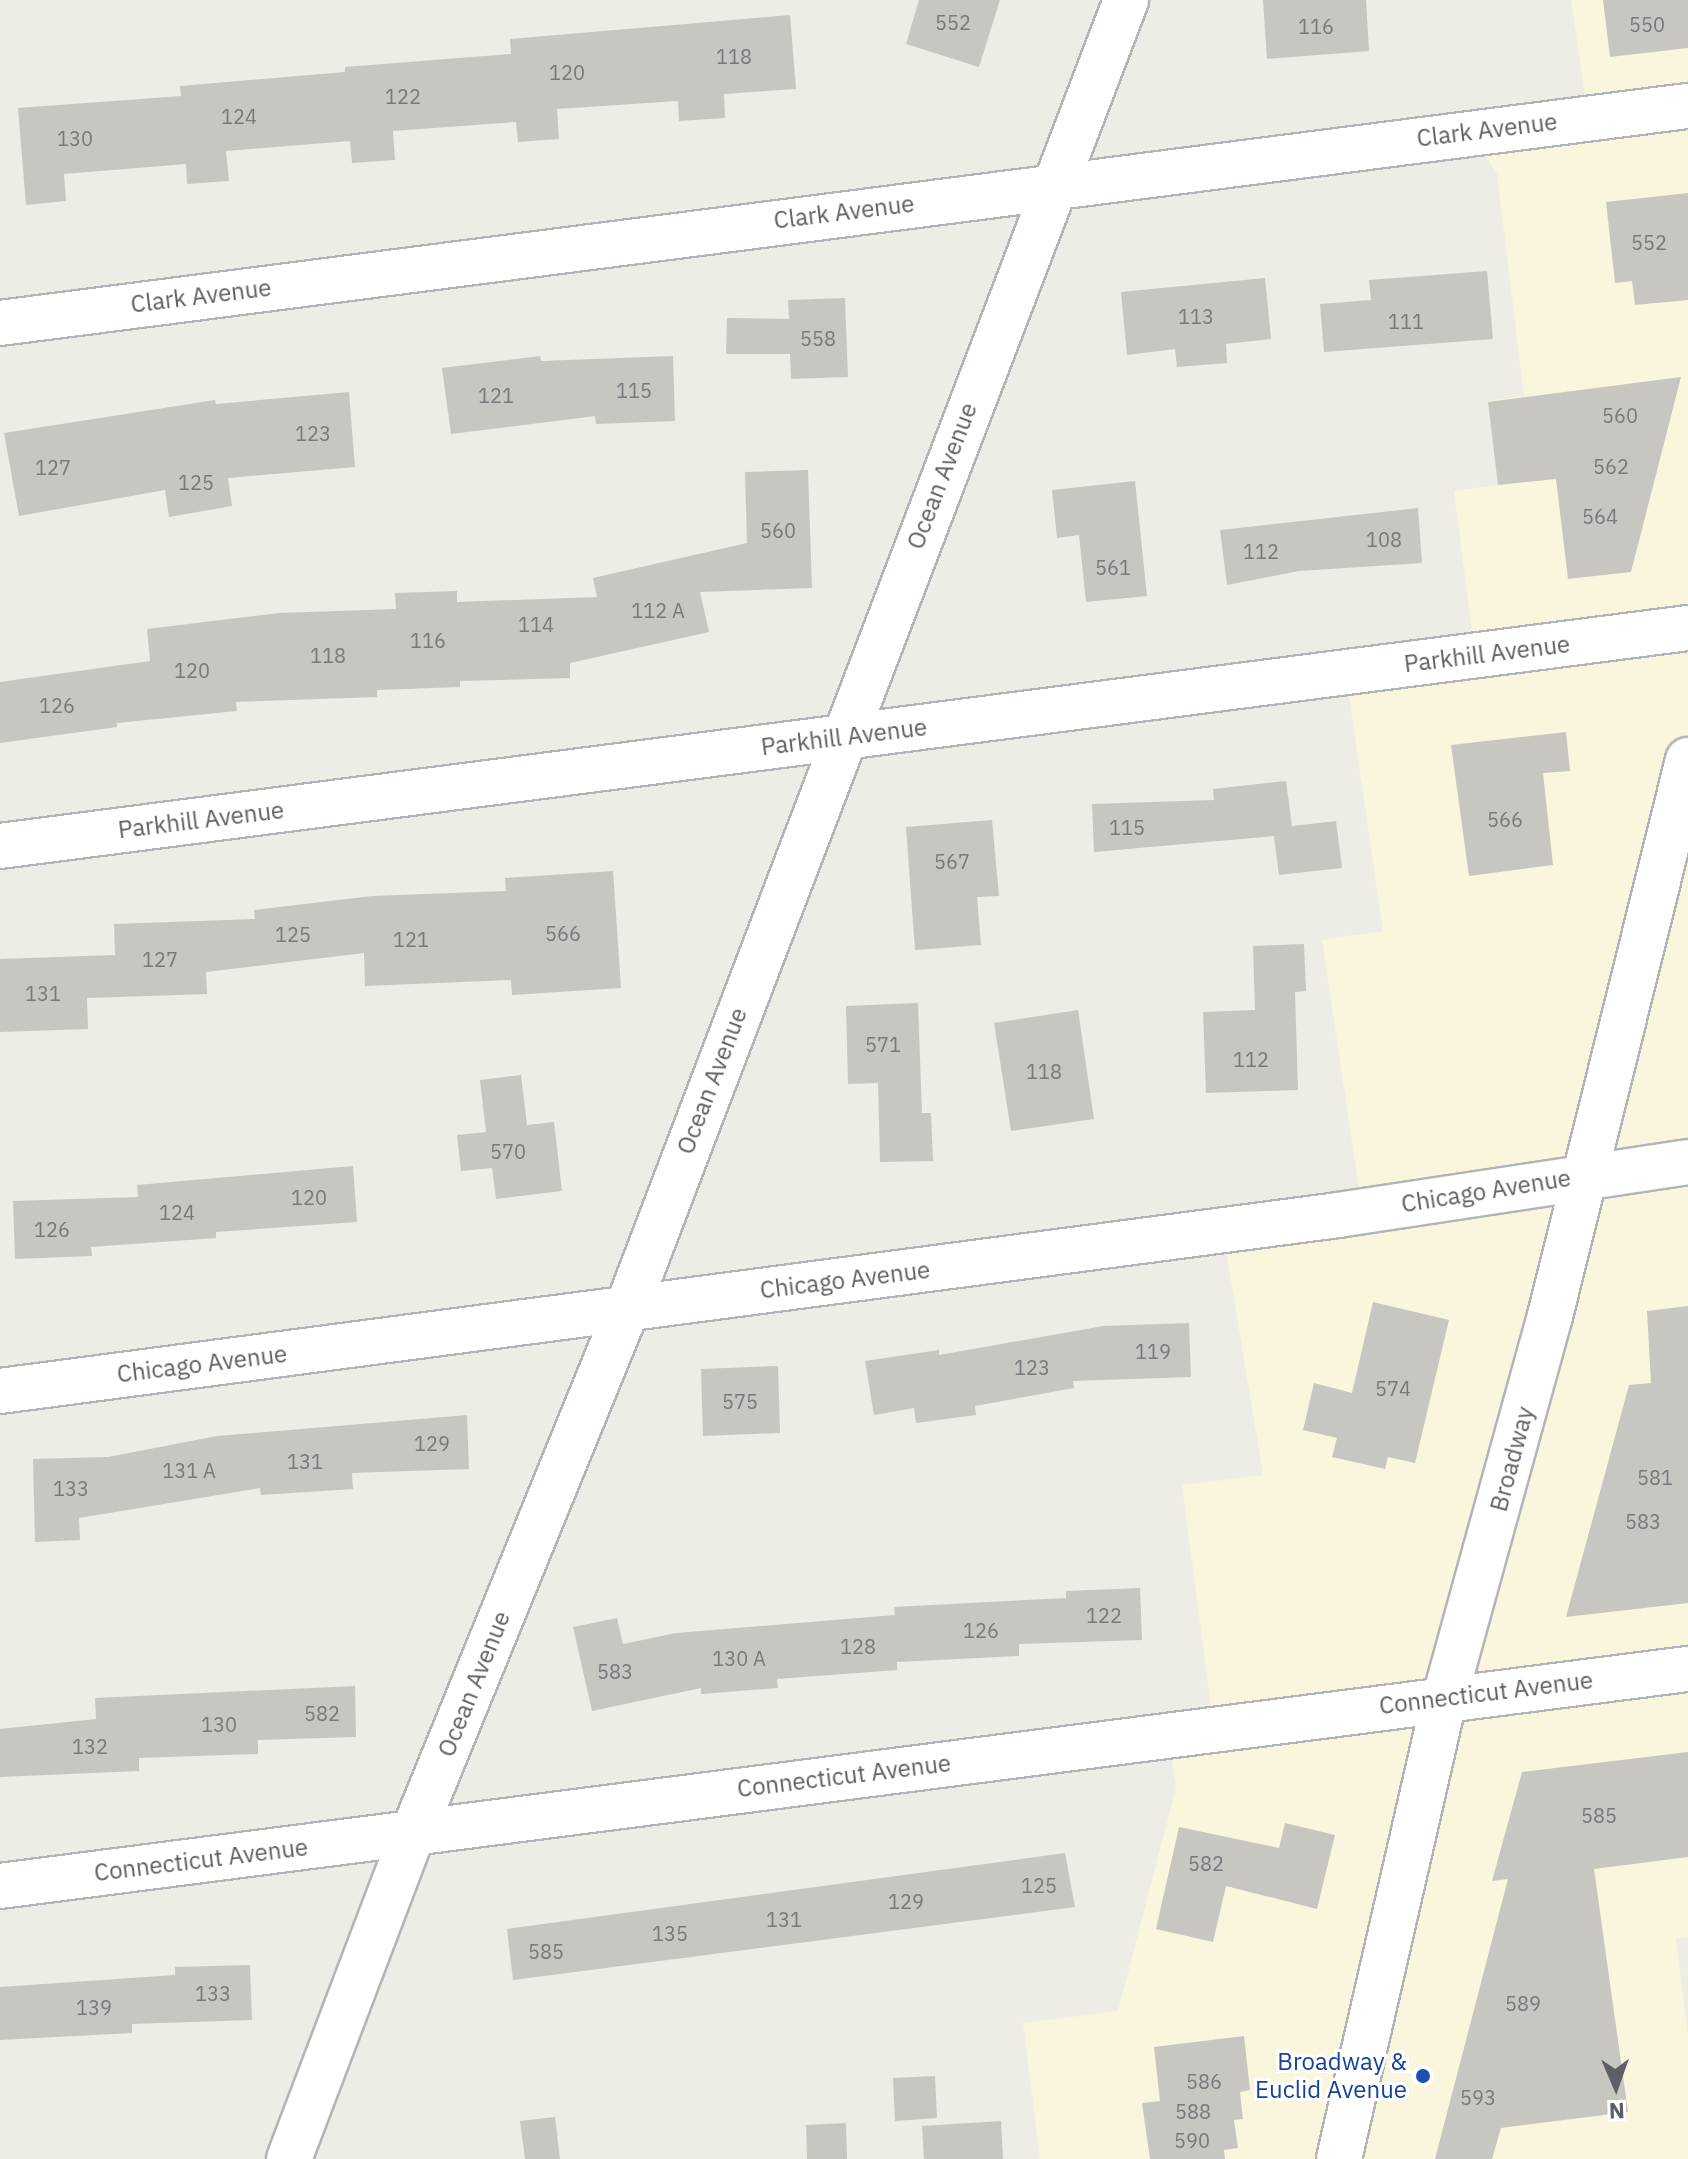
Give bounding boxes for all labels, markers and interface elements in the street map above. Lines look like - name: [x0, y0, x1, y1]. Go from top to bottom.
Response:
- house number: 552: [935, 10, 971, 34]
- house number: 550: [1629, 12, 1665, 36]
- house number: 116: [1298, 14, 1334, 38]
- house number: 118: [716, 44, 752, 68]
- house number: 120: [549, 60, 585, 84]
- house number: 122: [385, 84, 421, 108]
- house number: 124: [221, 104, 257, 128]
- street label: Clark Avenue: [1415, 107, 1559, 153]
- house number: 130: [57, 126, 93, 150]
- street label: Clark Avenue: [772, 189, 916, 235]
- house number: 552: [1631, 230, 1667, 254]
- street label: Clark Avenue: [129, 273, 273, 319]
- house number: 113: [1178, 304, 1214, 328]
- house number: 111: [1388, 309, 1424, 333]
- house number: 558: [800, 326, 836, 350]
- house number: 115: [616, 378, 652, 402]
- house number: 121: [478, 383, 514, 407]
- street label: Ocean Avenue: [901, 399, 983, 553]
- house number: 560: [1602, 403, 1638, 427]
- house number: 123: [295, 421, 331, 445]
- house number: 562: [1593, 454, 1629, 478]
- house number: 127: [35, 455, 71, 479]
- house number: 125: [178, 470, 214, 494]
- house number: 564: [1582, 504, 1618, 528]
- house number: 560: [760, 518, 796, 542]
- house number: 108: [1366, 527, 1402, 551]
- house number: 112: [1243, 539, 1279, 563]
- house number: 561: [1095, 555, 1131, 579]
- house number: 112 A: [631, 598, 685, 622]
- house number: 114: [518, 612, 554, 636]
- house number: 116: [410, 628, 446, 652]
- street label: Parkhill Avenue: [1402, 630, 1572, 678]
- house number: 118: [310, 643, 346, 667]
- house number: 120: [174, 658, 210, 682]
- house number: 126: [39, 693, 75, 717]
- street label: Parkhill Avenue: [759, 713, 929, 761]
- street label: Parkhill Avenue: [116, 796, 286, 844]
- house number: 566: [1487, 807, 1523, 831]
- house number: 115: [1109, 815, 1145, 839]
- house number: 567: [934, 849, 970, 873]
- house number: 566: [545, 921, 581, 945]
- house number: 125: [275, 922, 311, 946]
- house number: 121: [393, 927, 429, 951]
- house number: 127: [142, 947, 178, 971]
- house number: 131: [25, 981, 61, 1005]
- street label: Ocean Avenue: [671, 1004, 753, 1158]
- house number: 571: [865, 1032, 901, 1056]
- house number: 112: [1233, 1047, 1269, 1071]
- house number: 118: [1026, 1059, 1062, 1083]
- house number: 570: [490, 1139, 526, 1163]
- street label: Chicago Avenue: [1399, 1163, 1573, 1219]
- house number: 120: [291, 1185, 327, 1209]
- house number: 124: [159, 1200, 195, 1224]
- house number: 126: [34, 1217, 70, 1241]
- street label: Chicago Avenue: [758, 1255, 932, 1305]
- street label: Chicago Avenue: [115, 1339, 289, 1389]
- house number: 119: [1135, 1339, 1171, 1363]
- house number: 123: [1014, 1355, 1050, 1379]
- house number: 574: [1375, 1376, 1411, 1400]
- house number: 575: [722, 1389, 758, 1413]
- street label: Broadway: [1484, 1403, 1540, 1515]
- house number: 129: [414, 1431, 450, 1455]
- house number: 131: [287, 1449, 323, 1473]
- house number: 131 A: [162, 1458, 216, 1482]
- house number: 581: [1637, 1465, 1673, 1489]
- house number: 133: [53, 1476, 89, 1500]
- house number: 583: [1625, 1509, 1661, 1533]
- house number: 122: [1086, 1603, 1122, 1627]
- street label: Ocean Avenue: [432, 1607, 516, 1761]
- house number: 126: [963, 1618, 999, 1642]
- house number: 128: [840, 1634, 876, 1658]
- house number: 130 A: [712, 1646, 766, 1670]
- house number: 583: [597, 1659, 633, 1683]
- street label: Connecticut Avenue: [1377, 1666, 1595, 1720]
- house number: 582: [304, 1701, 340, 1725]
- house number: 130: [201, 1712, 237, 1736]
- house number: 132: [72, 1734, 108, 1758]
- street label: Connecticut Avenue: [735, 1749, 953, 1803]
- house number: 585: [1581, 1803, 1617, 1827]
- street label: Connecticut Avenue: [92, 1833, 310, 1887]
- house number: 582: [1188, 1851, 1224, 1875]
- house number: 125: [1021, 1873, 1057, 1897]
- house number: 129: [888, 1889, 924, 1913]
- house number: 131: [766, 1907, 802, 1931]
- house number: 135: [652, 1921, 688, 1945]
- house number: 585: [528, 1939, 564, 1963]
- house number: 133: [195, 1981, 231, 2005]
- house number: 589: [1505, 1991, 1541, 2015]
- house number: 139: [76, 1995, 112, 2019]
- north arrow: [1576, 2047, 1656, 2127]
- place label: Broadway & Euclid Avenue: [1255, 2048, 1407, 2104]
- marker: Broadway & Euclid Avenue: [1414, 2067, 1432, 2085]
- house number: 586: [1186, 2069, 1222, 2093]
- house number: 593: [1460, 2085, 1496, 2109]
- text: N: [1608, 2097, 1625, 2126]
- house number: 588: [1175, 2099, 1211, 2123]
- house number: 590: [1174, 2128, 1210, 2152]

